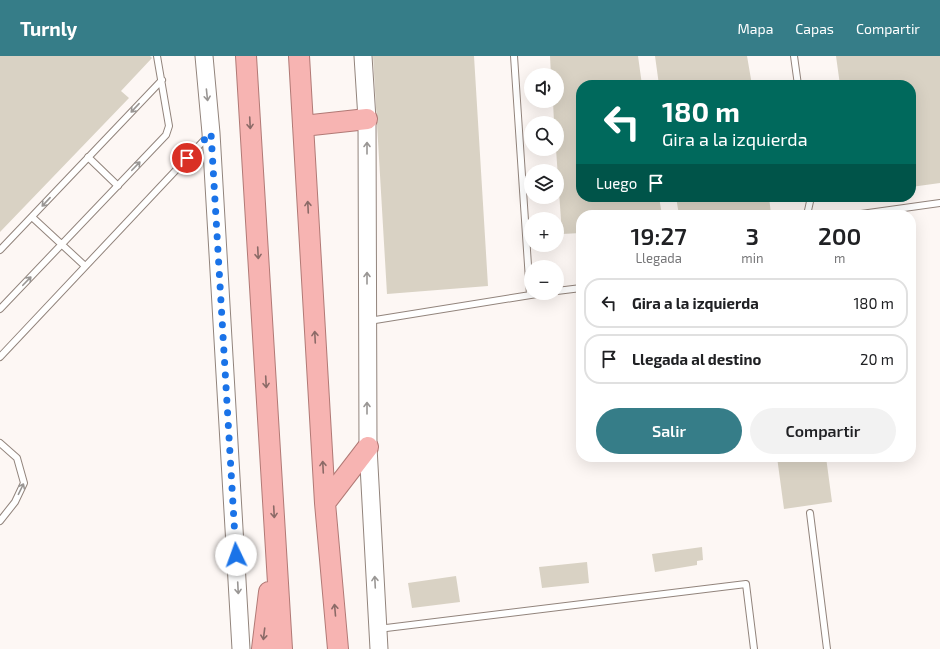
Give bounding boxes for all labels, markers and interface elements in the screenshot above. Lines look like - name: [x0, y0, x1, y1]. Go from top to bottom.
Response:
- text: Turnly: [20, 17, 77, 40]
- text: Mapa: [738, 20, 773, 37]
- text: Capas: [795, 20, 834, 37]
- text: Compartir: [856, 20, 920, 37]
- map controls: [524, 68, 564, 300]
- button: sound: [524, 68, 564, 108]
- one-way arrow: [204, 88, 211, 101]
- text: 180 m: [662, 94, 740, 128]
- icon: left: [596, 96, 648, 148]
- one-way arrow: [130, 103, 140, 113]
- one-way arrow: [246, 116, 254, 129]
- button: search: [524, 116, 564, 156]
- text: Gira a la izquierda: [662, 128, 808, 150]
- pin: [170, 141, 204, 175]
- one-way arrow: [363, 142, 371, 155]
- icon: arrive: [176, 147, 198, 169]
- one-way arrow: [132, 161, 141, 172]
- button: layers: [524, 164, 564, 204]
- icon: arrive: [645, 172, 667, 194]
- text: Luego: [596, 174, 637, 192]
- one-way arrow: [41, 197, 50, 207]
- one-way arrow: [304, 201, 311, 214]
- button: +: [524, 212, 564, 252]
- text: 19:27: [631, 221, 687, 250]
- text: 3: [746, 221, 759, 250]
- text: 200: [818, 221, 861, 250]
- one-way arrow: [254, 246, 261, 259]
- text: Llegada: [635, 250, 682, 266]
- text: min: [741, 250, 763, 266]
- text: m: [834, 250, 845, 266]
- button: −: [524, 260, 564, 300]
- one-way arrow: [363, 272, 371, 285]
- one-way arrow: [22, 276, 31, 286]
- icon: left: [598, 292, 620, 314]
- text: Gira a la izquierda: [632, 294, 759, 312]
- text: 180 m: [853, 294, 894, 312]
- one-way arrow: [312, 331, 319, 344]
- icon: arrive: [598, 348, 620, 370]
- text: Llegada al destino: [632, 350, 761, 368]
- text: 20 m: [860, 350, 894, 368]
- one-way arrow: [262, 375, 269, 388]
- one-way arrow: [363, 402, 371, 415]
- button: Salir: [596, 408, 742, 454]
- button: Compartir: [750, 408, 896, 454]
- one-way arrow: [319, 461, 327, 474]
- one-way arrow: [18, 483, 25, 495]
- one-way arrow: [270, 505, 277, 518]
- position arrow: [215, 534, 257, 576]
- one-way arrow: [372, 576, 379, 589]
- one-way arrow: [234, 581, 241, 594]
- one-way arrow: [331, 604, 338, 617]
- one-way arrow: [260, 627, 268, 640]

